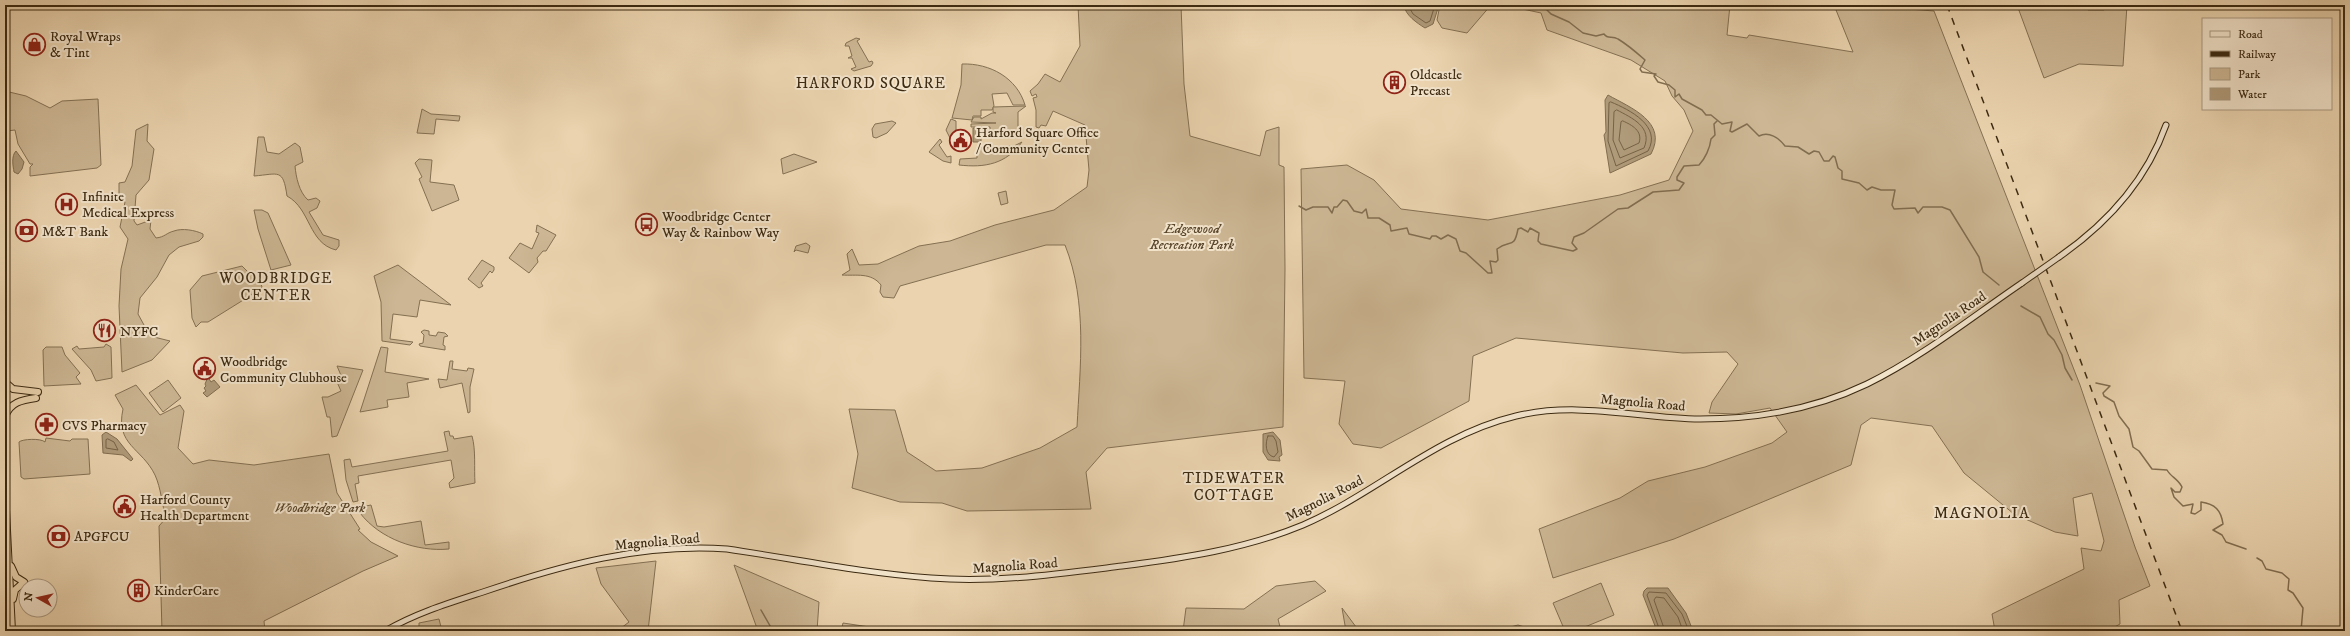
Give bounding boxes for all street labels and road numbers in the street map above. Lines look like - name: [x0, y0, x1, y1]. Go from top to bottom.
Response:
- street label: Magnolia Road: [1909, 288, 1990, 350]
- street label: Magnolia Road: [1600, 390, 1686, 416]
- street label: Magnolia Road: [1282, 471, 1367, 526]
- street label: Magnolia Road: [614, 529, 700, 555]
- street label: Magnolia Road: [972, 554, 1058, 578]

